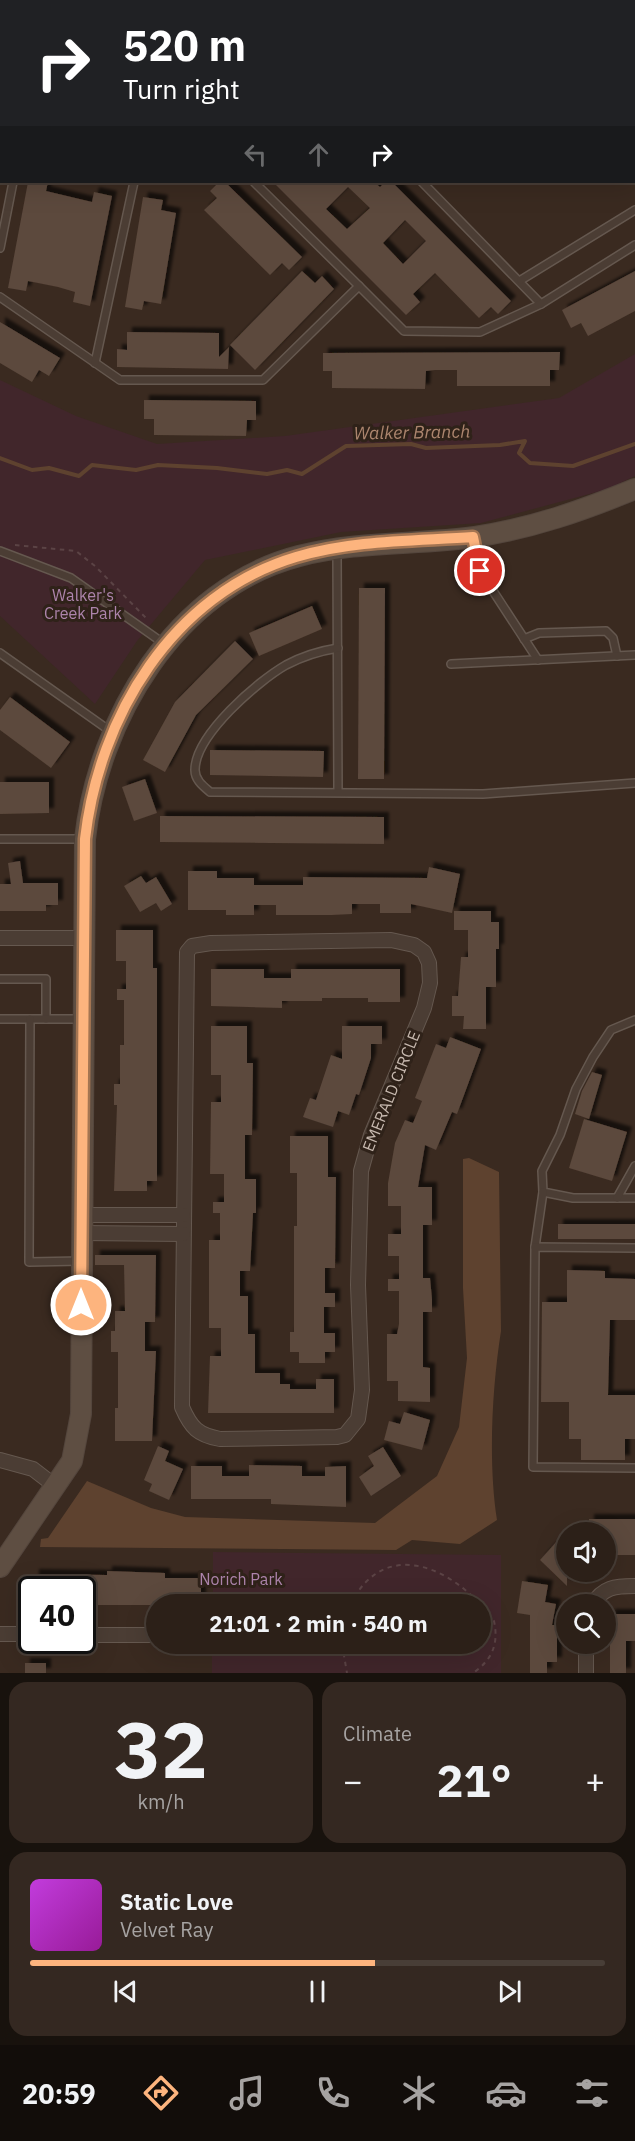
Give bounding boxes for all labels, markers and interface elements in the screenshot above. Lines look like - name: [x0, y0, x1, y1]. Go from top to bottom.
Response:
- text: 520 m: [123, 18, 246, 73]
- icon: right: [24, 24, 102, 102]
- text: Turn right: [123, 71, 240, 106]
- icon: left: [239, 138, 272, 171]
- icon: ahead: [302, 138, 335, 171]
- icon: right: [365, 138, 398, 171]
- water label: Walker Branch: [353, 419, 471, 445]
- pin: [454, 545, 505, 596]
- icon: arrive: [463, 554, 496, 587]
- park label: Walker's Creek Park: [44, 585, 123, 623]
- street label: EMERALD CIRCLE: [358, 1028, 424, 1154]
- position arrow: [49, 1273, 113, 1337]
- map controls: [556, 1522, 616, 1654]
- button: sound: [556, 1522, 616, 1582]
- park label: Norich Park: [199, 1569, 283, 1589]
- speed limit sign: 40: [18, 1576, 96, 1654]
- button: search: [556, 1594, 616, 1654]
- text: 21:01 · 2 min · 540 m: [209, 1609, 428, 1638]
- text: 32: [114, 1698, 208, 1799]
- text: Climate: [343, 1720, 412, 1747]
- text: 21°: [436, 1751, 512, 1809]
- text: −: [343, 1759, 363, 1802]
- text: +: [585, 1759, 605, 1802]
- text: km/h: [137, 1788, 185, 1815]
- text: Static Love: [120, 1887, 233, 1916]
- text: Velvet Ray: [120, 1916, 213, 1943]
- icon: previous: [109, 1975, 142, 2008]
- icon: pause: [301, 1975, 334, 2008]
- icon: next: [493, 1975, 526, 2008]
- icon: directions: [140, 2072, 182, 2114]
- icon: music: [226, 2072, 268, 2114]
- icon: phone: [312, 2072, 354, 2114]
- icon: climate: [398, 2072, 440, 2114]
- icon: car: [485, 2072, 527, 2114]
- icon: filters: [571, 2072, 613, 2114]
- text: 20:59: [22, 2076, 96, 2111]

